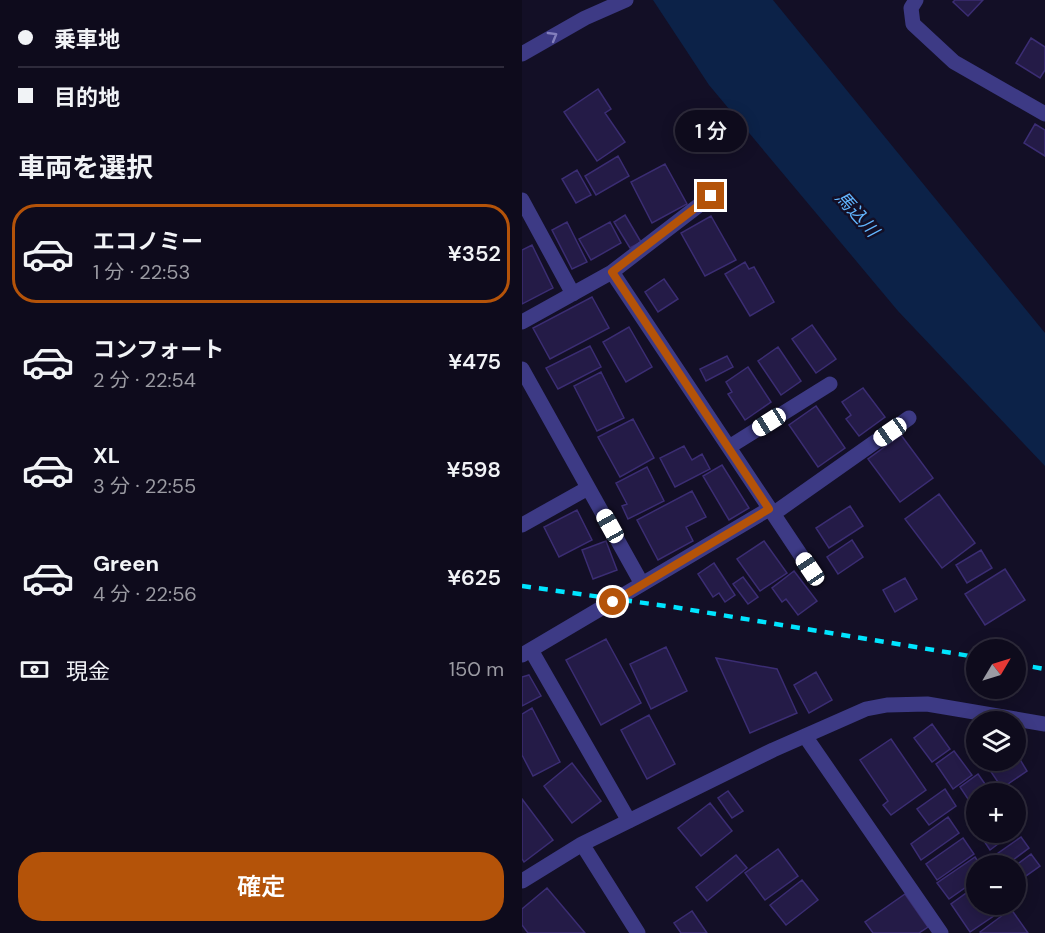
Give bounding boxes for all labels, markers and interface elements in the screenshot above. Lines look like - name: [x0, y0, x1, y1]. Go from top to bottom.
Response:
- text: 乗車地: [54, 25, 120, 54]
- one-way arrow: [547, 32, 557, 43]
- text: 目的地: [54, 83, 120, 112]
- callout: 1 分: [675, 109, 747, 151]
- text: 1 分: [695, 118, 727, 144]
- text: 車両を選択: [18, 150, 153, 185]
- route end: [697, 182, 724, 209]
- water label: 馬込川: [830, 186, 885, 244]
- icon: car: [21, 227, 75, 281]
- text: エコノミー: [93, 227, 203, 256]
- text: ¥352: [448, 239, 501, 268]
- text: 1 分 · 22:53: [93, 259, 190, 285]
- icon: car: [21, 335, 75, 389]
- text: コンフォート: [93, 335, 224, 364]
- text: ¥475: [448, 347, 501, 376]
- text: 2 分 · 22:54: [93, 367, 196, 393]
- car: [749, 405, 789, 439]
- car: [870, 414, 910, 450]
- text: XL: [93, 441, 120, 470]
- icon: car: [21, 443, 75, 497]
- text: ¥598: [447, 455, 501, 484]
- text: 3 分 · 22:55: [93, 473, 196, 499]
- car: [593, 506, 627, 546]
- text: Green: [93, 549, 159, 578]
- car: [792, 549, 828, 589]
- icon: car: [21, 551, 75, 605]
- text: ¥625: [447, 563, 501, 592]
- text: 4 分 · 22:56: [93, 581, 197, 607]
- route start: [599, 588, 626, 615]
- north arrow: [966, 639, 1026, 699]
- map controls: [966, 639, 1026, 915]
- icon: cash: [18, 653, 51, 686]
- text: 150 m: [449, 656, 504, 682]
- text: 現金: [66, 657, 110, 686]
- button: layers: [966, 711, 1026, 771]
- button: +: [966, 783, 1026, 843]
- button: 確定: [18, 852, 504, 921]
- button: −: [966, 855, 1026, 915]

